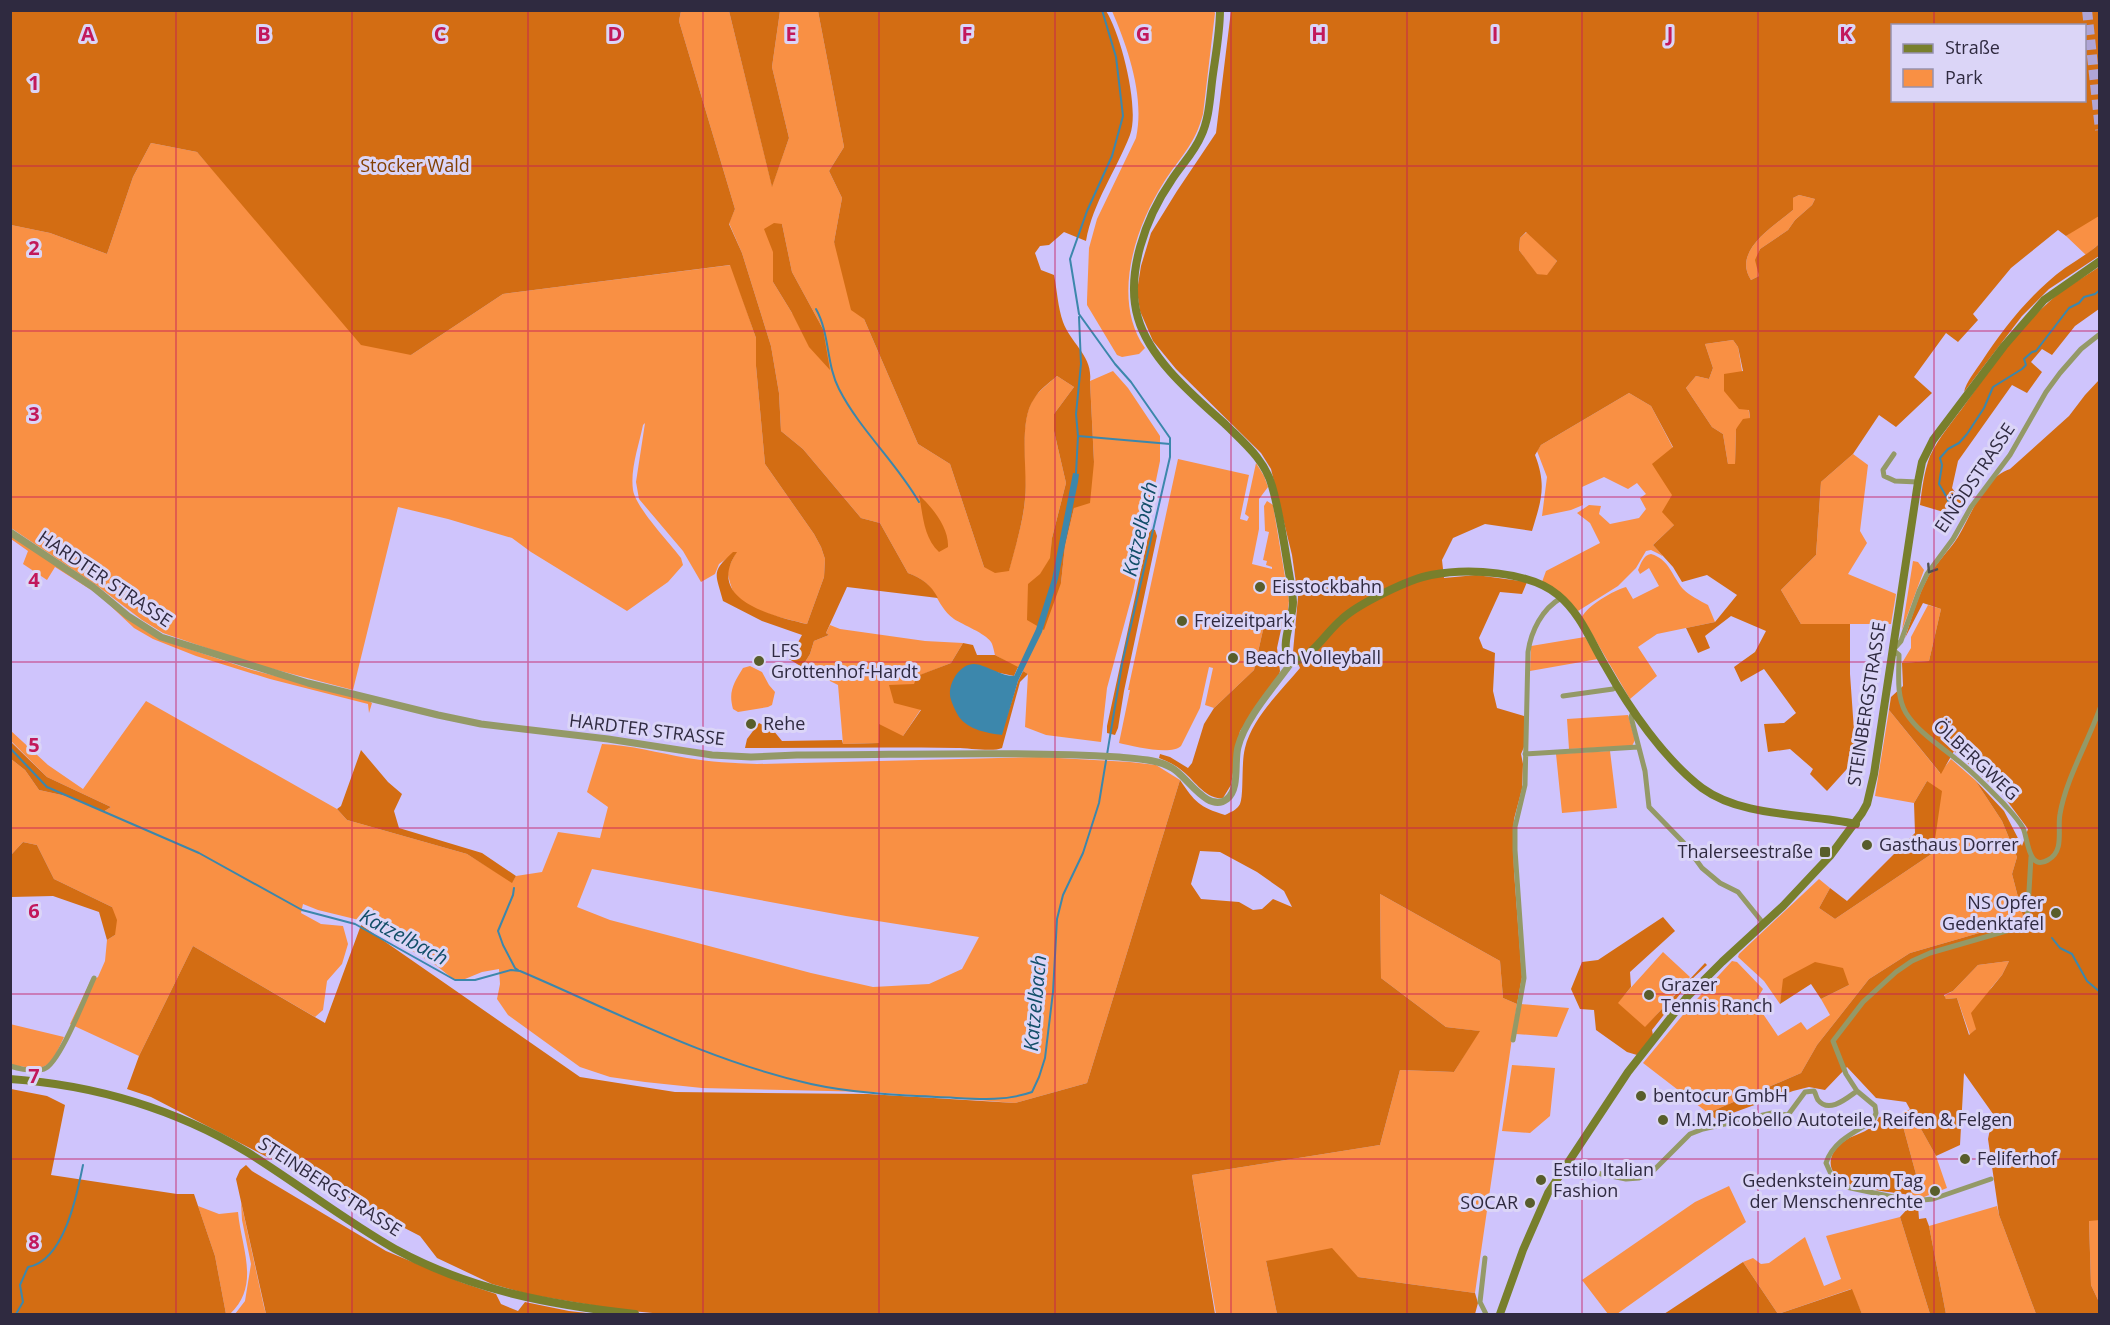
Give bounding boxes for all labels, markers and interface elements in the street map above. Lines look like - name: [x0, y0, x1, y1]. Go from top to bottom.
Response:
- text: A: [81, 20, 95, 47]
- text: B: [257, 20, 271, 47]
- text: C: [434, 20, 447, 47]
- text: D: [608, 20, 622, 47]
- text: E: [785, 20, 797, 47]
- text: F: [962, 20, 972, 47]
- text: G: [1136, 20, 1150, 47]
- text: H: [1311, 20, 1327, 47]
- text: I: [1492, 20, 1498, 47]
- text: J: [1665, 20, 1673, 47]
- text: K: [1839, 20, 1853, 47]
- legend: [1891, 24, 2086, 102]
- text: Straße: [1945, 35, 2000, 59]
- text: Park: [1945, 65, 1983, 89]
- text: 1: [28, 69, 40, 96]
- park label: Stocker Wald: [360, 153, 470, 177]
- text: 2: [28, 234, 40, 261]
- text: 3: [28, 400, 40, 427]
- street label: EINÖDSTRASSE: [1929, 418, 2020, 537]
- water label: Katzelbach: [1116, 479, 1164, 579]
- street label: HARDTER STRASSE: [34, 524, 177, 632]
- one-way arrow: [1927, 562, 1938, 573]
- text: 4: [28, 566, 40, 593]
- place label: Eisstockbahn: [1272, 574, 1382, 598]
- marker: Eisstockbahn: [1253, 580, 1267, 594]
- place label: Freizeitpark: [1194, 608, 1293, 632]
- marker: Freizeitpark: [1175, 614, 1189, 628]
- street label: STEINBERGSTRASSE: [1841, 620, 1891, 788]
- place label: LFS Grottenhof-Hardt: [771, 638, 918, 683]
- place label: Beach Volleyball: [1245, 645, 1381, 669]
- marker: Beach Volleyball: [1226, 651, 1240, 665]
- marker: LFS Grottenhof-Hardt: [752, 654, 766, 668]
- street label: HARDTER STRASSE: [568, 708, 726, 750]
- place label: Rehe: [763, 711, 805, 735]
- street label: ÖLBERGWEG: [1929, 713, 2025, 805]
- marker: Rehe: [744, 717, 758, 731]
- text: 5: [28, 731, 40, 758]
- place label: Gasthaus Dorrer: [1879, 832, 2019, 856]
- marker: Gasthaus Dorrer: [1860, 838, 1874, 852]
- place label: Thalerseestraße: [1678, 839, 1813, 863]
- marker: Thalerseestraße: [1818, 845, 1832, 859]
- place label: NS Opfer Gedenktafel: [1942, 890, 2045, 935]
- text: 6: [28, 897, 40, 924]
- water label: Katzelbach: [355, 902, 453, 971]
- marker: NS Opfer Gedenktafel: [2049, 906, 2063, 920]
- water label: Katzelbach: [1017, 954, 1052, 1052]
- place label: Grazer Tennis Ranch: [1661, 972, 1773, 1017]
- marker: Grazer Tennis Ranch: [1642, 988, 1656, 1002]
- text: 7: [28, 1062, 40, 1089]
- place label: bentocur GmbH: [1653, 1083, 1788, 1107]
- marker: bentocur GmbH: [1634, 1089, 1648, 1103]
- place label: M.M.Picobello Autoteile, Reifen & Felgen: [1675, 1107, 2012, 1131]
- marker: M.M.Picobello Autoteile, Reifen & Felgen: [1656, 1113, 1670, 1127]
- street label: STEINBERGSTRASSE: [254, 1131, 407, 1241]
- place label: Feliferhof: [1977, 1146, 2058, 1170]
- marker: Feliferhof: [1958, 1152, 1972, 1166]
- place label: Estilo Italian Fashion: [1553, 1157, 1654, 1202]
- place label: Gedenkstein zum Tag der Menschenrechte: [1742, 1168, 1923, 1213]
- marker: Estilo Italian Fashion: [1534, 1173, 1548, 1187]
- marker: Gedenkstein zum Tag der Menschenrechte: [1928, 1184, 1942, 1198]
- place label: SOCAR: [1460, 1190, 1518, 1214]
- marker: SOCAR: [1523, 1196, 1537, 1210]
- text: 8: [28, 1228, 40, 1255]

